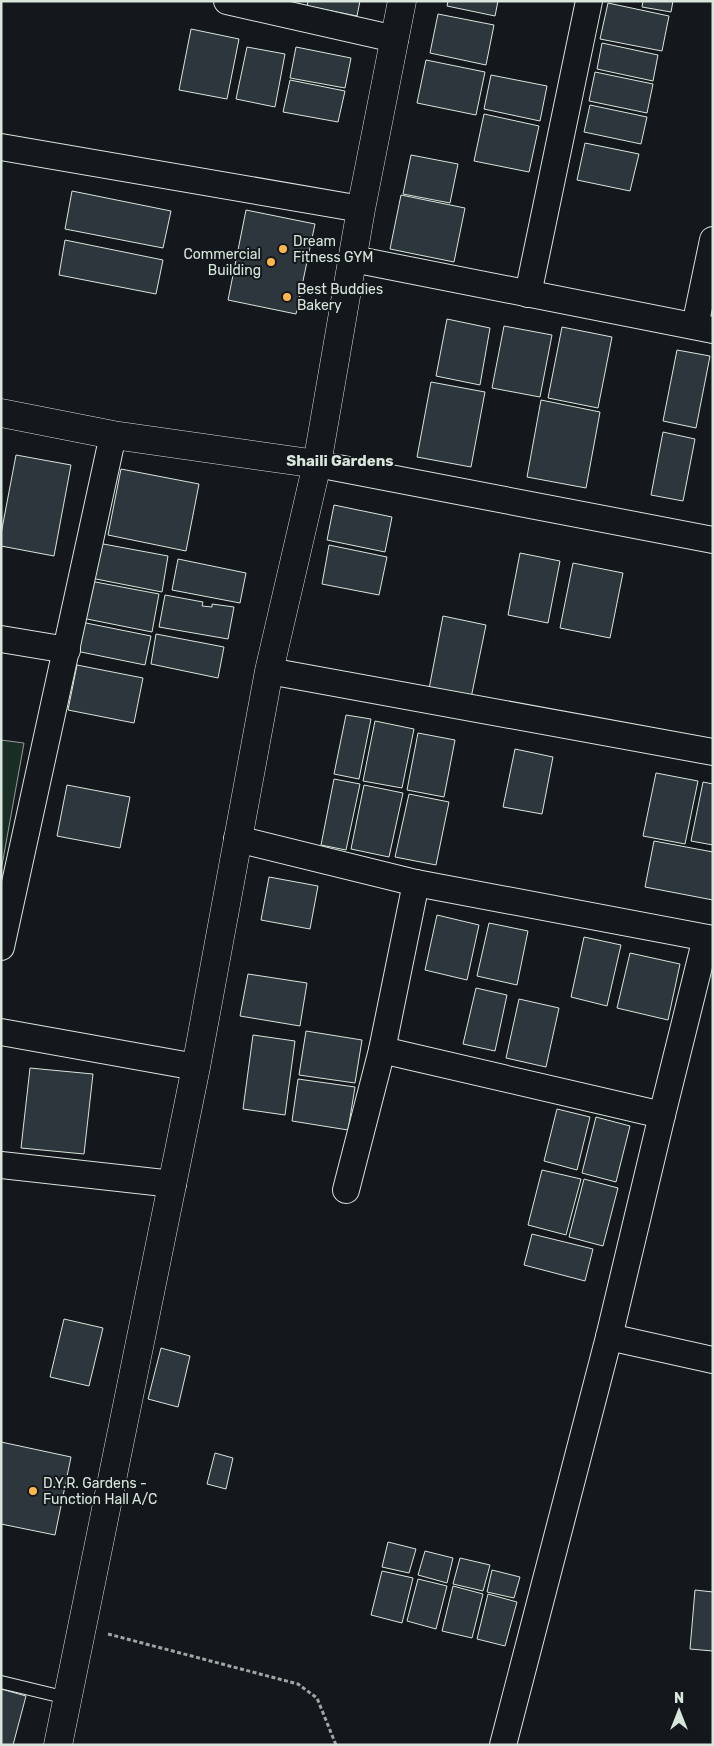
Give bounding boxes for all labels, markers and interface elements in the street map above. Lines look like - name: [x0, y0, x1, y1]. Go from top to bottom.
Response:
- place label: Dream Fitness GYM: [293, 233, 373, 266]
- marker: Dream Fitness GYM: [277, 243, 289, 255]
- place label: Commercial Building: [183, 246, 261, 279]
- marker: Commercial Building: [265, 256, 277, 268]
- place label: Best Buddies Bakery: [297, 281, 383, 314]
- marker: Best Buddies Bakery: [281, 291, 293, 303]
- district label: Shaili Gardens: [286, 452, 394, 470]
- place label: D.Y.R. Gardens - Function Hall A/C: [43, 1475, 157, 1508]
- marker: D.Y.R. Gardens - Function Hall A/C: [27, 1485, 39, 1497]
- north arrow: [654, 1686, 704, 1736]
- text: N: [674, 1690, 684, 1707]

